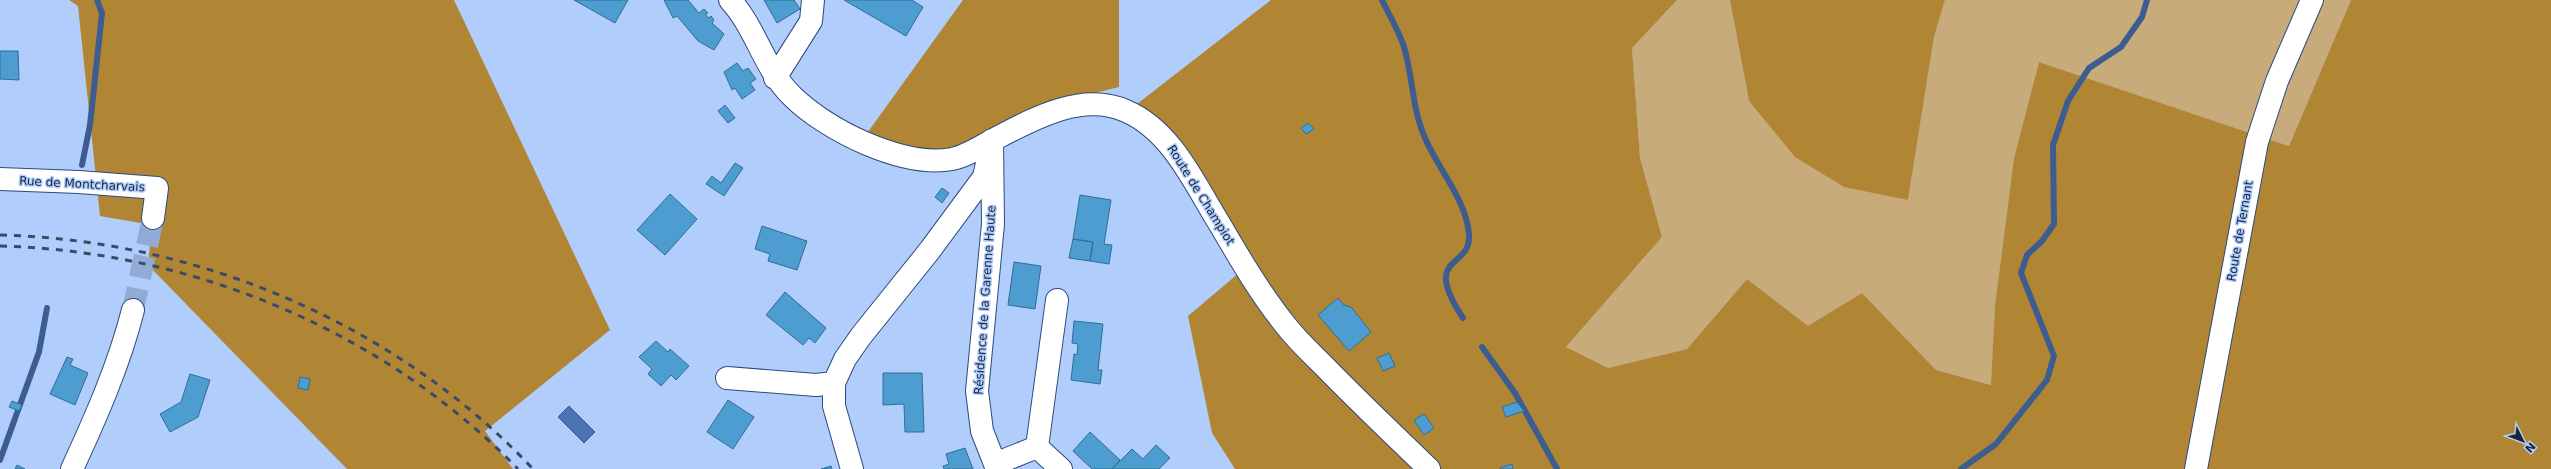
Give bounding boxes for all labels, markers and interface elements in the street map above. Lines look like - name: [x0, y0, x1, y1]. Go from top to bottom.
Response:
- street label: Route de Champiot: [1164, 142, 1238, 248]
- street label: Rue de Montcharvais: [19, 174, 145, 194]
- street label: Route de Ternant: [2224, 179, 2256, 283]
- street label: Résidence de la Garenne Haute: [971, 205, 999, 395]
- north arrow: [2503, 421, 2543, 461]
- text: N: [2522, 440, 2538, 455]

